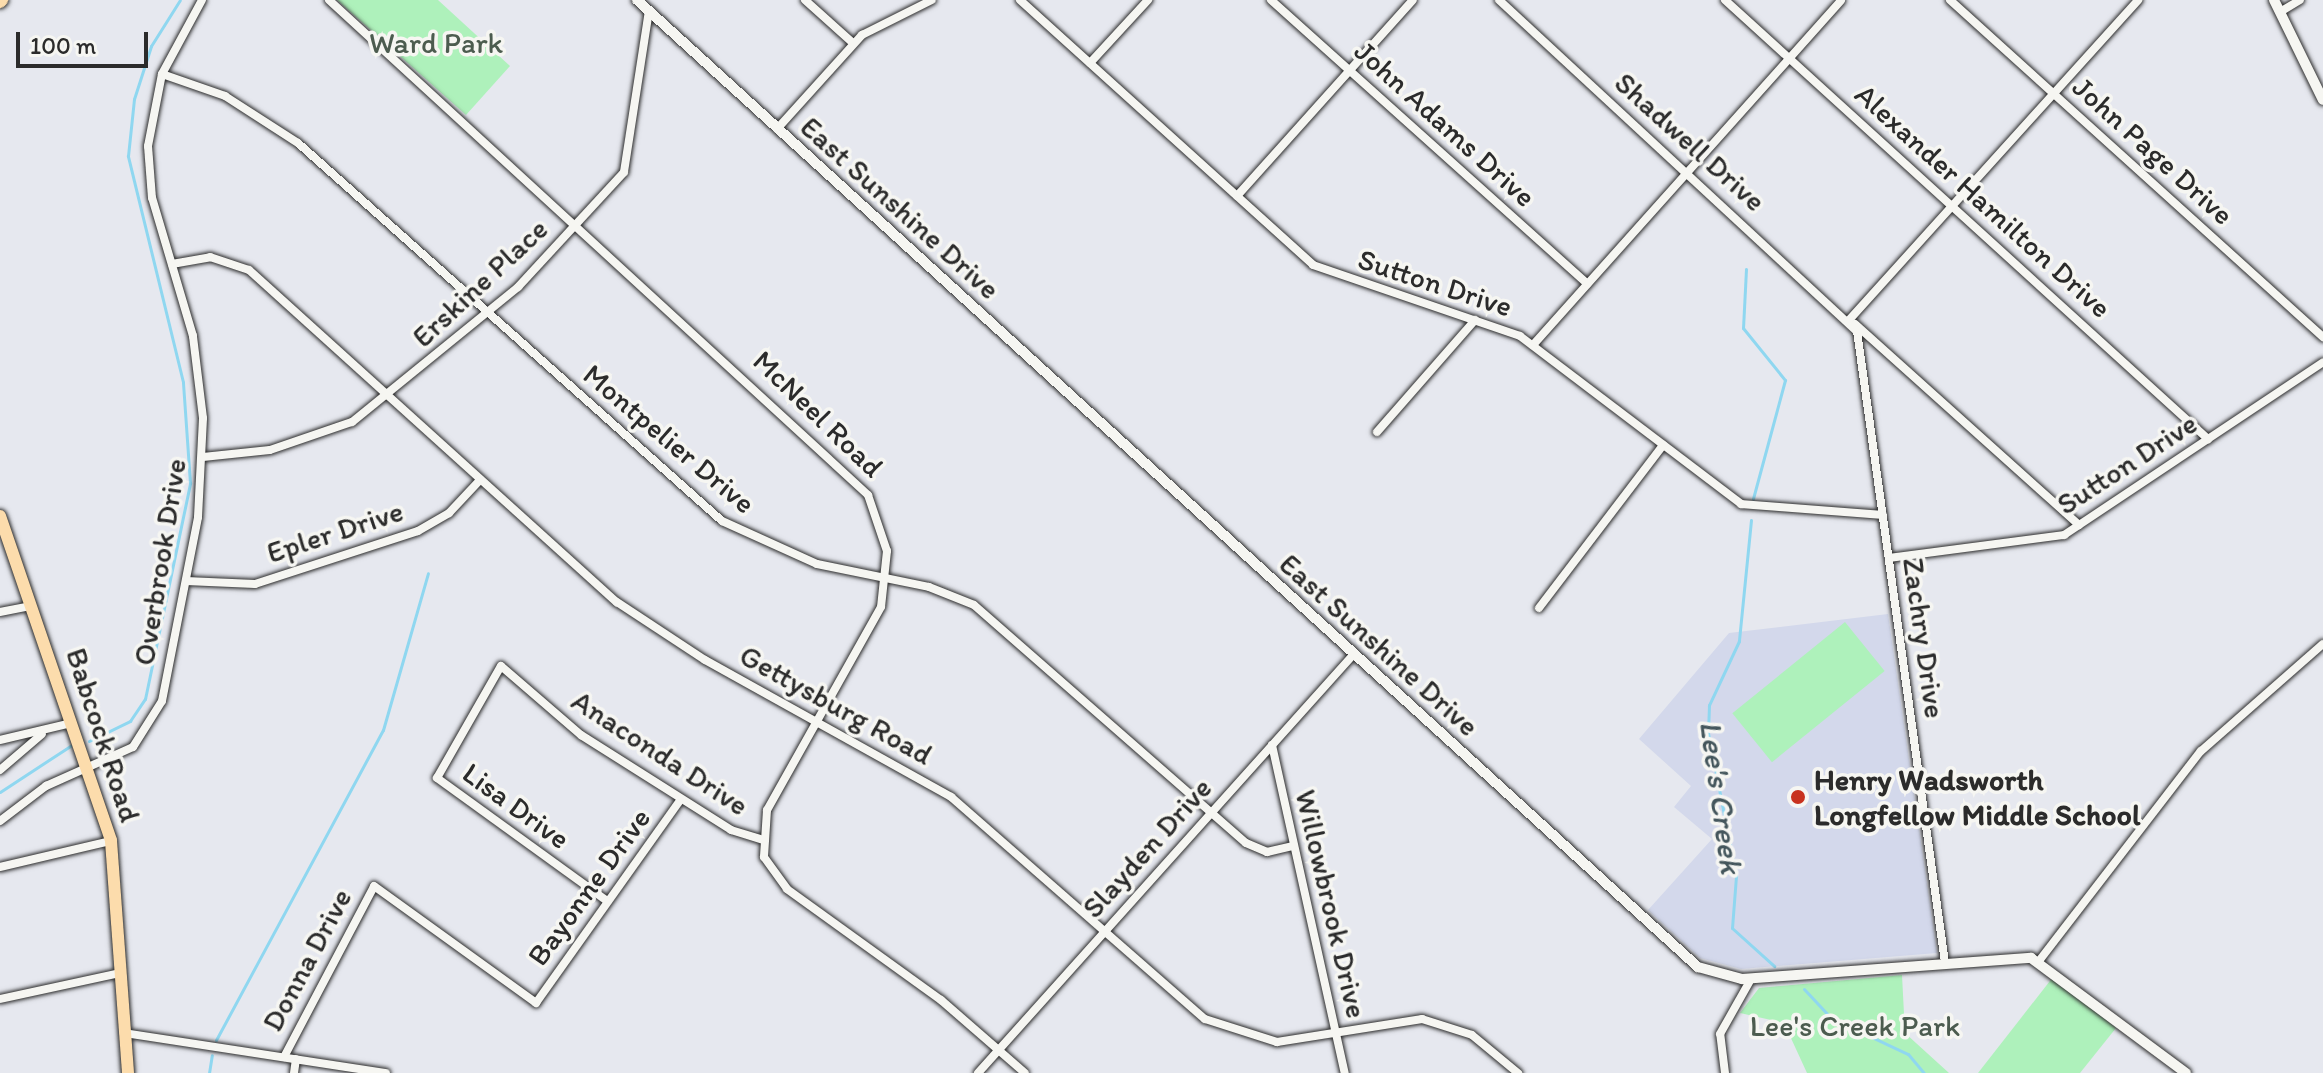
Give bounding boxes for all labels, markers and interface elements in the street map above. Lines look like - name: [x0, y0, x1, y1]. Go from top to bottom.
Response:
- scale bar: [20, 16, 152, 66]
- park label: Ward Park: [369, 25, 503, 61]
- text: 100 m: [30, 31, 96, 60]
- street label: John Adams Drive: [1347, 33, 1543, 215]
- street label: Shadwell Drive: [1607, 65, 1773, 219]
- street label: John Page Drive: [2065, 69, 2241, 233]
- street label: Alexander Hamilton Drive: [1847, 76, 2119, 326]
- street label: East Sunshine Drive: [793, 109, 1007, 307]
- street label: Erskine Place: [405, 211, 555, 355]
- street label: Sutton Drive: [1353, 241, 1517, 325]
- street label: McNeel Road: [746, 343, 890, 485]
- street label: Montpelier Drive: [576, 357, 762, 521]
- street label: Sutton Drive: [2050, 405, 2204, 523]
- street label: Overbrook Drive: [126, 456, 194, 668]
- street label: Epler Drive: [262, 493, 408, 571]
- street label: East Sunshine Drive: [1272, 546, 1486, 744]
- street label: Zachry Drive: [1895, 555, 1953, 721]
- street label: Gettysburg Road: [734, 637, 938, 773]
- street label: Babcock Road: [58, 644, 148, 826]
- street label: Anaconda Drive: [565, 682, 755, 824]
- water label: Lee's Creek: [1691, 718, 1751, 876]
- street label: Lisa Drive: [455, 755, 577, 857]
- place label: Henry Wadsworth Longfellow Middle School: [1814, 762, 2140, 832]
- street label: Slayden Drive: [1074, 770, 1220, 926]
- street label: Willowbrook Drive: [1287, 786, 1375, 1022]
- marker: Henry Wadsworth Longfellow Middle School: [1789, 788, 1807, 806]
- street label: Bayonne Drive: [520, 801, 658, 973]
- street label: Donna Drive: [254, 882, 360, 1038]
- park label: Lee's Creek Park: [1750, 1008, 1960, 1044]

